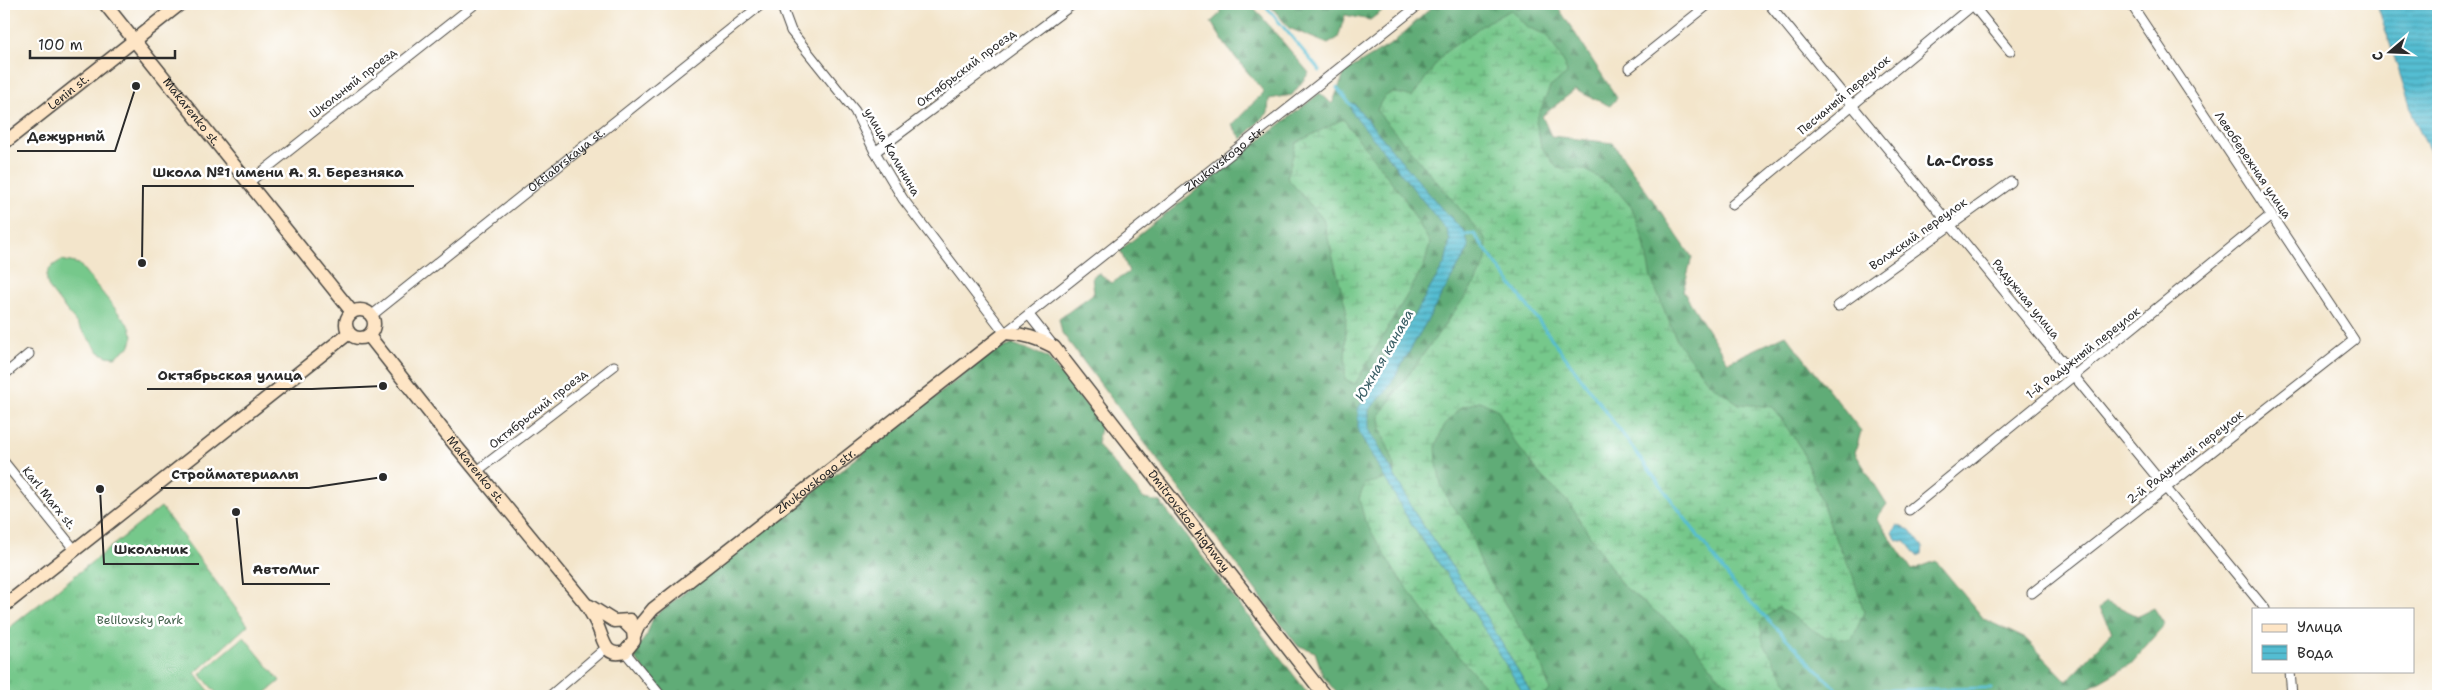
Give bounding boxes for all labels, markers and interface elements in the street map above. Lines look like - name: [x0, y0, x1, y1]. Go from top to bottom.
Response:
- street label: Октябрьский проезд: [913, 25, 1019, 111]
- scale bar: [30, 28, 175, 60]
- north arrow: [2364, 28, 2414, 78]
- text: 100 m: [38, 35, 83, 55]
- street label: Школьный проезд: [306, 44, 400, 122]
- text: С: [2368, 49, 2388, 63]
- street label: Песчаный переулок: [1794, 51, 1894, 138]
- street label: Lenin st.: [44, 71, 92, 114]
- street label: Makarenko st.: [159, 74, 224, 149]
- street label: улица Калинина: [860, 105, 924, 199]
- street label: Левобережная улица: [2211, 108, 2295, 222]
- callout: Дежурный: [17, 122, 115, 151]
- street label: Zhukovskogo str.: [1181, 123, 1267, 195]
- street label: Oktiabrskaya st.: [524, 124, 608, 196]
- text: Дежурный: [27, 127, 105, 145]
- district label: La-Cross: [1926, 151, 1994, 171]
- callout: Школа №1 имени А. Я. Березняка: [143, 157, 414, 186]
- text: Школа №1 имени А. Я. Березняка: [152, 163, 404, 181]
- street label: Волжский переулок: [1866, 194, 1970, 274]
- street label: Радужная улица: [1989, 256, 2064, 343]
- street label: 1-й Радужный переулок: [2023, 303, 2144, 403]
- water label: Южная канава: [1351, 306, 1417, 404]
- callout: Октябрьская улица: [147, 360, 312, 389]
- street label: Октябрьский проезд: [486, 365, 591, 452]
- text: Октябрьская улица: [158, 366, 303, 384]
- street label: 2-й Радужный переулок: [2123, 406, 2247, 508]
- street label: Makarenko st.: [443, 432, 508, 507]
- street label: Zhukovskogo str.: [773, 445, 859, 518]
- callout: Стройматериалы: [161, 459, 309, 488]
- street label: Karl Marx st.: [19, 463, 79, 533]
- text: Стройматериалы: [171, 465, 299, 483]
- street label: Dmitrovskoe highway: [1144, 467, 1234, 575]
- callout: Школьник: [104, 535, 199, 564]
- text: Школьник: [114, 540, 188, 558]
- callout: АвтоМиг: [243, 555, 330, 584]
- text: АвтоМиг: [253, 560, 320, 578]
- legend: [2252, 608, 2414, 672]
- park label: Belilovsky Park: [97, 612, 183, 628]
- text: Улица: [2297, 617, 2343, 637]
- text: Вода: [2297, 643, 2334, 663]

